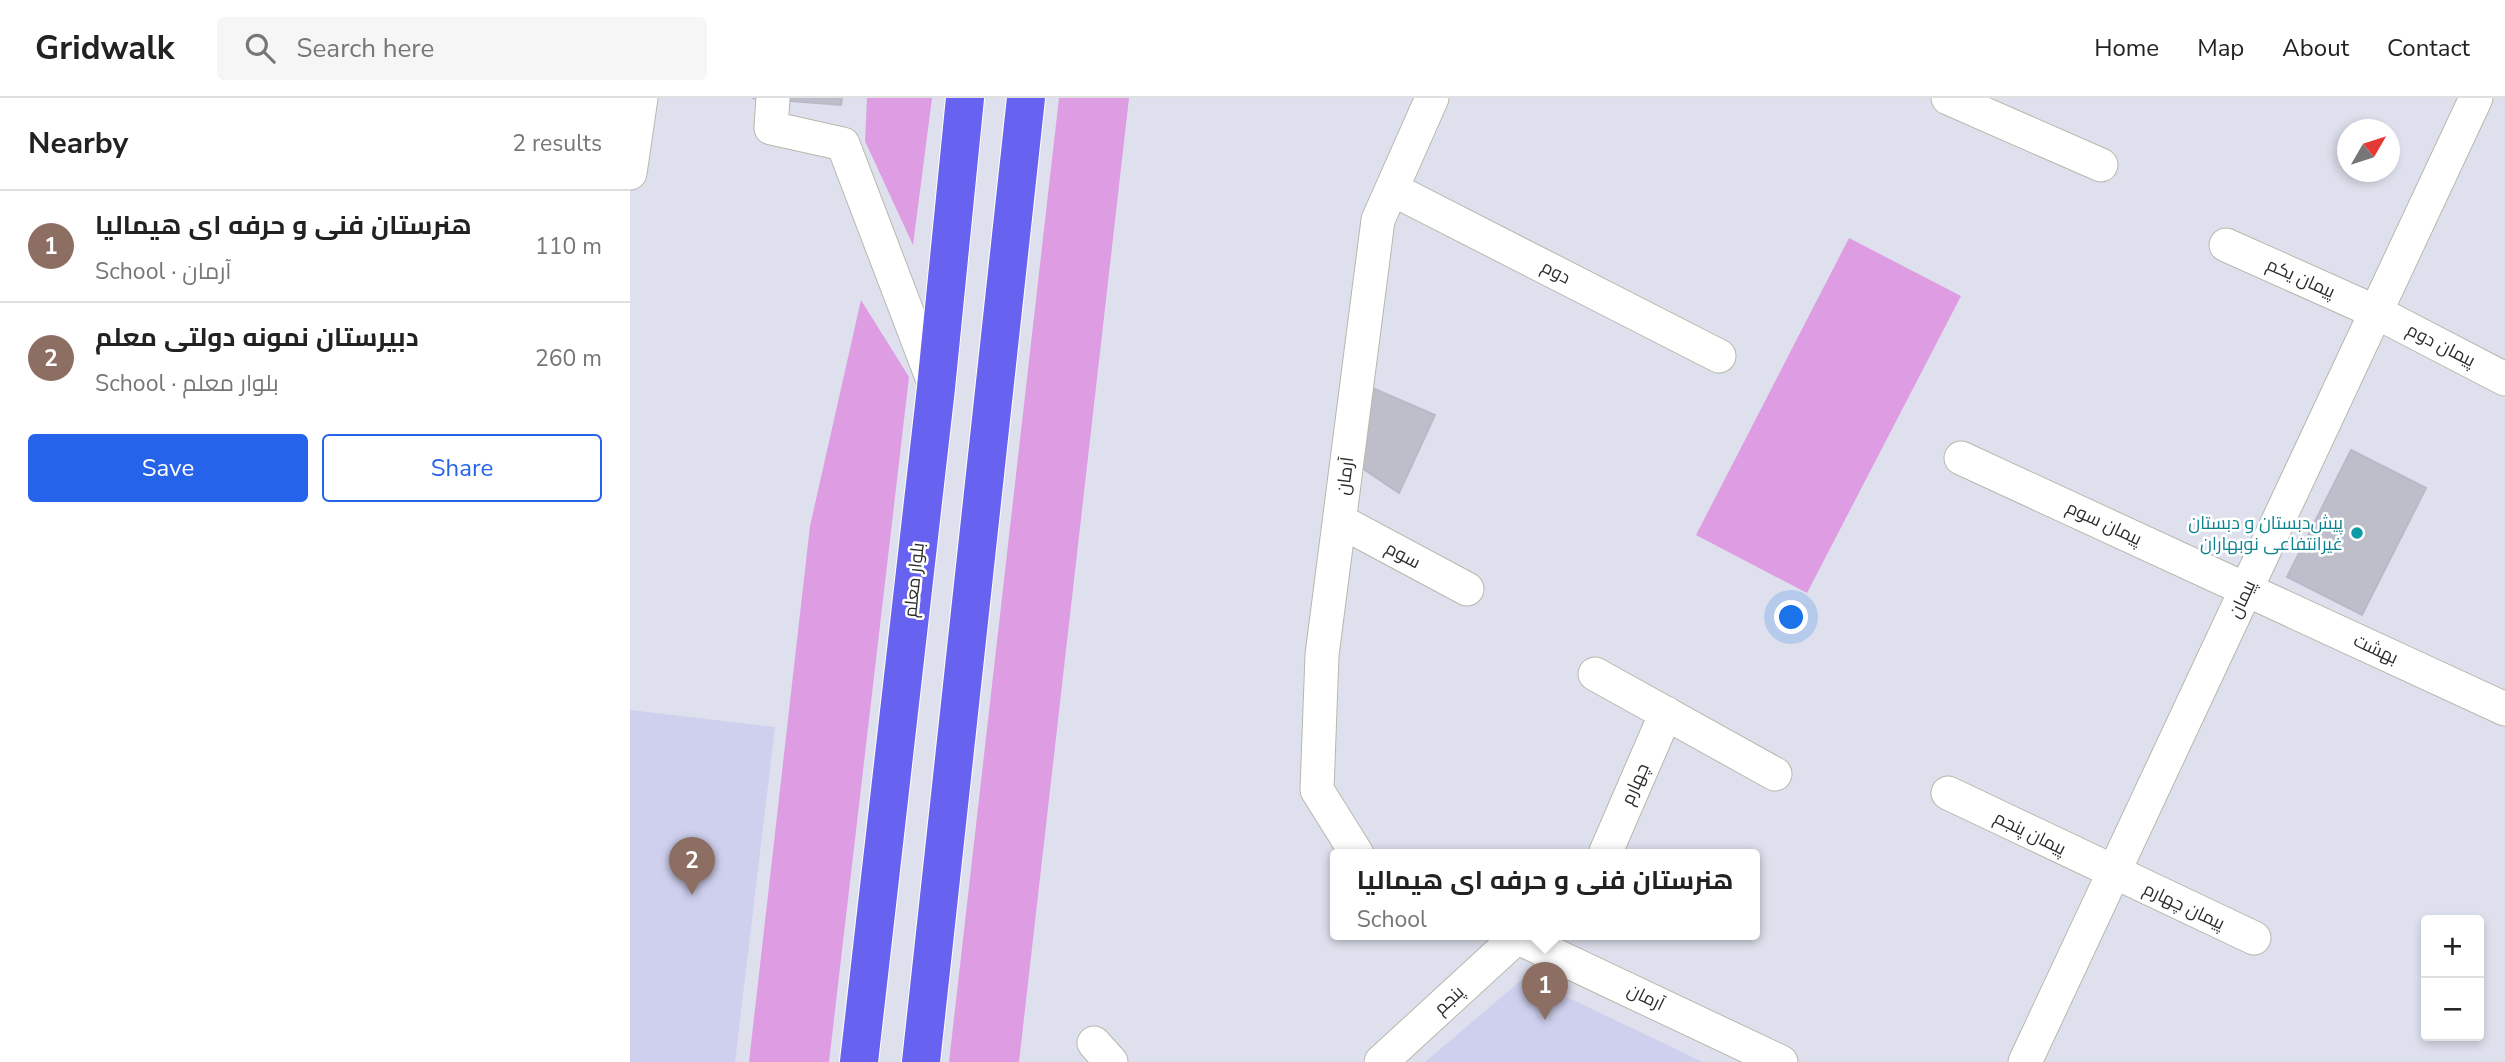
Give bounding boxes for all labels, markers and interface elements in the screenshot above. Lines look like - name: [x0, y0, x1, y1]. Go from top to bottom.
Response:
- search box: [217, 17, 707, 80]
- text: Gridwalk: [35, 26, 175, 71]
- icon: search: [241, 29, 279, 67]
- text: Search here: [297, 31, 434, 66]
- text: Home: [2094, 32, 2159, 64]
- text: Map: [2197, 32, 2244, 64]
- text: About: [2282, 32, 2349, 64]
- text: Contact: [2387, 32, 2470, 64]
- north arrow: [2337, 119, 2400, 182]
- text: Nearby: [28, 123, 128, 164]
- text: 2 results: [512, 128, 602, 159]
- text: هنرستان فنی و حرفه ای هیمالیا: [95, 208, 472, 243]
- text: 1: [44, 231, 58, 262]
- text: 110 m: [535, 231, 602, 262]
- street label: پیمان یکم: [2263, 252, 2339, 304]
- street label: دوم: [1537, 255, 1575, 289]
- text: School · آرمان: [95, 256, 231, 287]
- street label: پیمان دوم: [2403, 318, 2480, 373]
- text: دبیرستان نمونه دولتی معلم: [95, 320, 419, 355]
- text: 2: [44, 343, 58, 374]
- text: 260 m: [535, 343, 602, 374]
- text: School · بلوار معلم: [95, 368, 279, 399]
- button: Save: [28, 434, 308, 502]
- button: Share: [322, 434, 602, 502]
- street label: آرمان: [1331, 455, 1359, 497]
- street label: پیمان سوم: [2062, 495, 2146, 551]
- place label: پیش‌دبستان و دبستان غیرانتفاعی نوبهاران: [2188, 511, 2343, 556]
- marker: پیش‌دبستان و دبستان غیرانتفاعی نوبهاران: [2349, 525, 2365, 541]
- street label: سوم: [1381, 536, 1425, 574]
- street label: بلوار معلم: [898, 541, 930, 619]
- street label: پیمان: [2223, 576, 2261, 622]
- your location: [1774, 600, 1808, 634]
- street label: بهشت: [2350, 628, 2402, 670]
- street label: چهارم: [1615, 759, 1655, 809]
- street label: پیمان پنجم: [1990, 805, 2070, 861]
- pin: 2: [669, 837, 715, 895]
- popup: [1330, 849, 1760, 940]
- text: هنرستان فنی و حرفه ای هیمالیا: [1357, 863, 1733, 898]
- street label: پیمان چهارم: [2139, 877, 2229, 935]
- text: School: [1357, 904, 1427, 935]
- map controls: [2421, 915, 2484, 1041]
- button: +: [2421, 915, 2484, 978]
- pin: 1: [1522, 962, 1568, 1020]
- street label: آرمان: [1623, 978, 1669, 1016]
- button: −: [2421, 978, 2484, 1041]
- street label: پنجم: [1429, 980, 1469, 1020]

